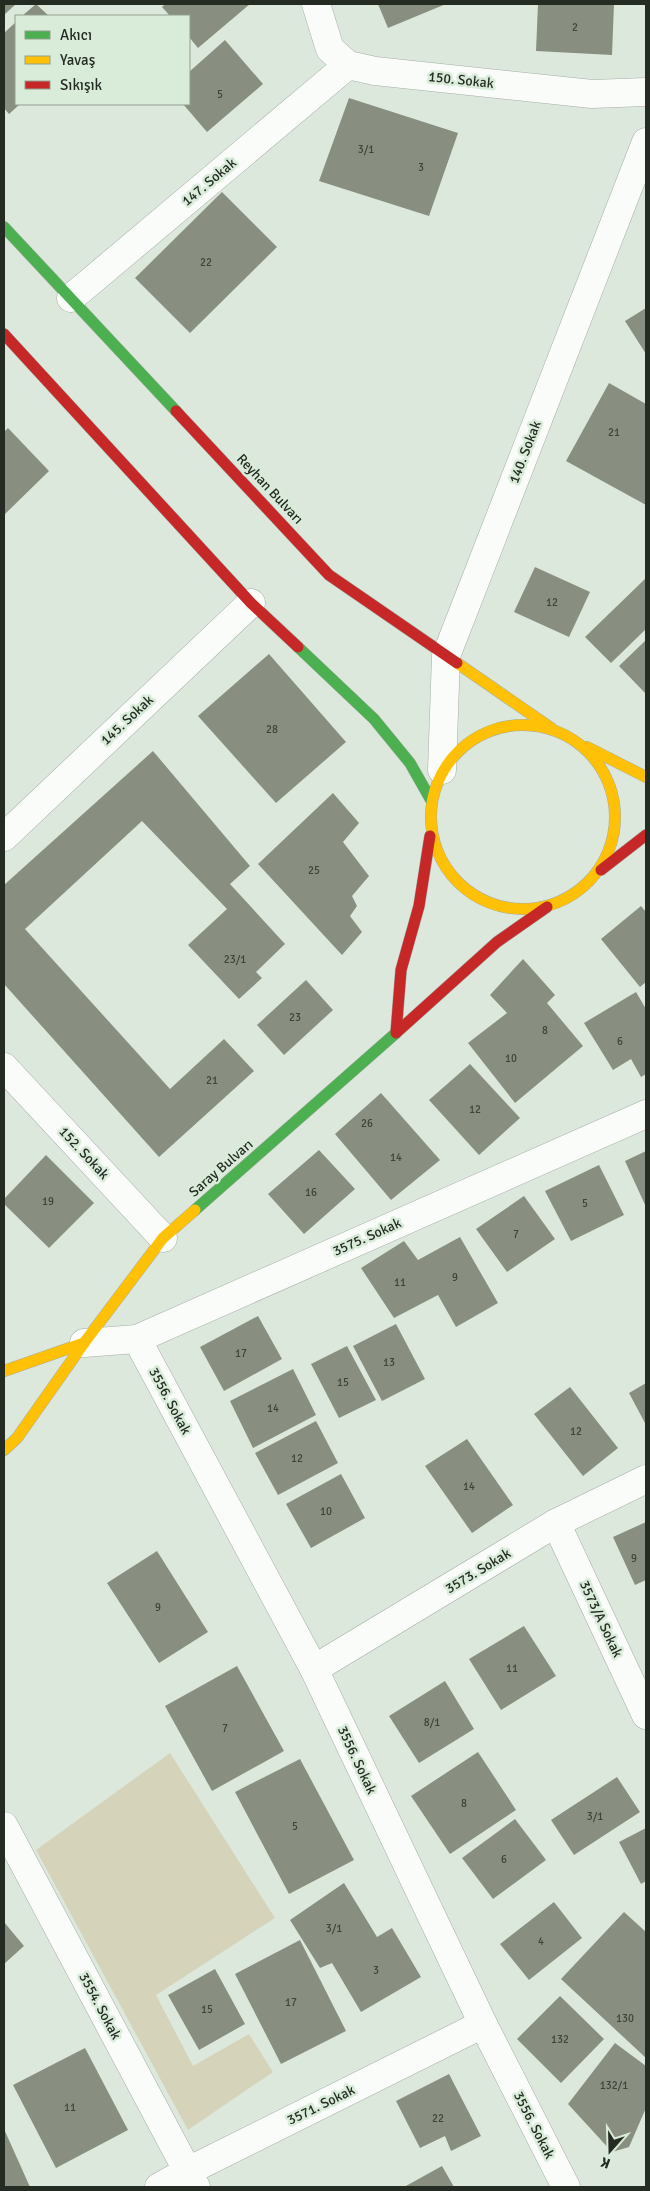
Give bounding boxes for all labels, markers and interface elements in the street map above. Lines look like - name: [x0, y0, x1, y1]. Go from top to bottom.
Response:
- legend: [15, 15, 190, 105]
- house number: 2: [572, 21, 578, 34]
- text: Akıcı: [60, 26, 92, 44]
- text: Yavaş: [60, 51, 96, 69]
- street label: 150. Sokak: [427, 68, 495, 92]
- text: Sıkışık: [60, 76, 103, 94]
- house number: 5: [217, 88, 223, 101]
- house number: 3/1: [358, 143, 374, 156]
- street label: 147. Sokak: [178, 154, 240, 210]
- house number: 3: [418, 161, 424, 174]
- house number: 22: [200, 256, 212, 269]
- street label: 140. Sokak: [505, 418, 545, 486]
- house number: 21: [608, 426, 620, 439]
- street label: Reyhan Bulvarı: [233, 450, 307, 528]
- house number: 12: [546, 596, 558, 609]
- street label: 145. Sokak: [97, 691, 157, 749]
- house number: 28: [266, 723, 278, 736]
- house number: 25: [308, 864, 320, 877]
- house number: 23/1: [224, 953, 246, 966]
- house number: 23: [289, 1011, 301, 1024]
- house number: 8: [542, 1024, 548, 1037]
- house number: 6: [617, 1035, 623, 1048]
- house number: 10: [505, 1052, 517, 1065]
- house number: 21: [206, 1074, 218, 1087]
- house number: 12: [469, 1103, 481, 1116]
- house number: 26: [361, 1117, 373, 1130]
- street label: 152. Sokak: [55, 1123, 113, 1183]
- street label: Saray Bulvarı: [186, 1136, 256, 1200]
- house number: 14: [390, 1151, 402, 1164]
- house number: 16: [305, 1186, 317, 1199]
- house number: 19: [42, 1195, 54, 1208]
- house number: 5: [582, 1197, 588, 1210]
- street label: 3575. Sokak: [330, 1214, 404, 1260]
- house number: 7: [513, 1228, 519, 1241]
- house number: 9: [452, 1271, 458, 1284]
- house number: 11: [394, 1276, 406, 1289]
- house number: 17: [235, 1347, 247, 1360]
- house number: 13: [383, 1356, 395, 1369]
- street label: 3556. Sokak: [145, 1365, 195, 1437]
- house number: 15: [337, 1376, 349, 1389]
- house number: 14: [267, 1402, 279, 1415]
- house number: 12: [570, 1425, 582, 1438]
- house number: 12: [291, 1452, 303, 1465]
- house number: 14: [463, 1480, 475, 1493]
- house number: 10: [320, 1505, 332, 1518]
- street label: 3573. Sokak: [442, 1545, 514, 1597]
- house number: 9: [631, 1552, 637, 1565]
- street label: 3573/A Sokak: [576, 1578, 626, 1660]
- house number: 9: [155, 1601, 161, 1614]
- house number: 11: [506, 1662, 518, 1675]
- house number: 8/1: [424, 1716, 440, 1729]
- house number: 7: [222, 1722, 228, 1735]
- street label: 3556. Sokak: [334, 1723, 380, 1797]
- house number: 8: [461, 1797, 467, 1810]
- house number: 3/1: [587, 1810, 603, 1823]
- house number: 5: [292, 1820, 298, 1833]
- house number: 6: [501, 1853, 507, 1866]
- house number: 3/1: [326, 1922, 342, 1935]
- house number: 4: [538, 1935, 544, 1948]
- house number: 3: [373, 1964, 379, 1977]
- street label: 3554. Sokak: [75, 1970, 125, 2042]
- house number: 17: [285, 1996, 297, 2009]
- house number: 15: [201, 2003, 213, 2016]
- house number: 130: [616, 2012, 634, 2025]
- house number: 132: [551, 2033, 569, 2046]
- house number: 132/1: [600, 2079, 628, 2092]
- street label: 3571. Sokak: [284, 2081, 358, 2129]
- street label: 3556. Sokak: [510, 2089, 558, 2161]
- house number: 11: [64, 2101, 76, 2114]
- house number: 22: [432, 2112, 444, 2125]
- north arrow: [585, 2126, 635, 2176]
- text: K: [598, 2153, 613, 2172]

